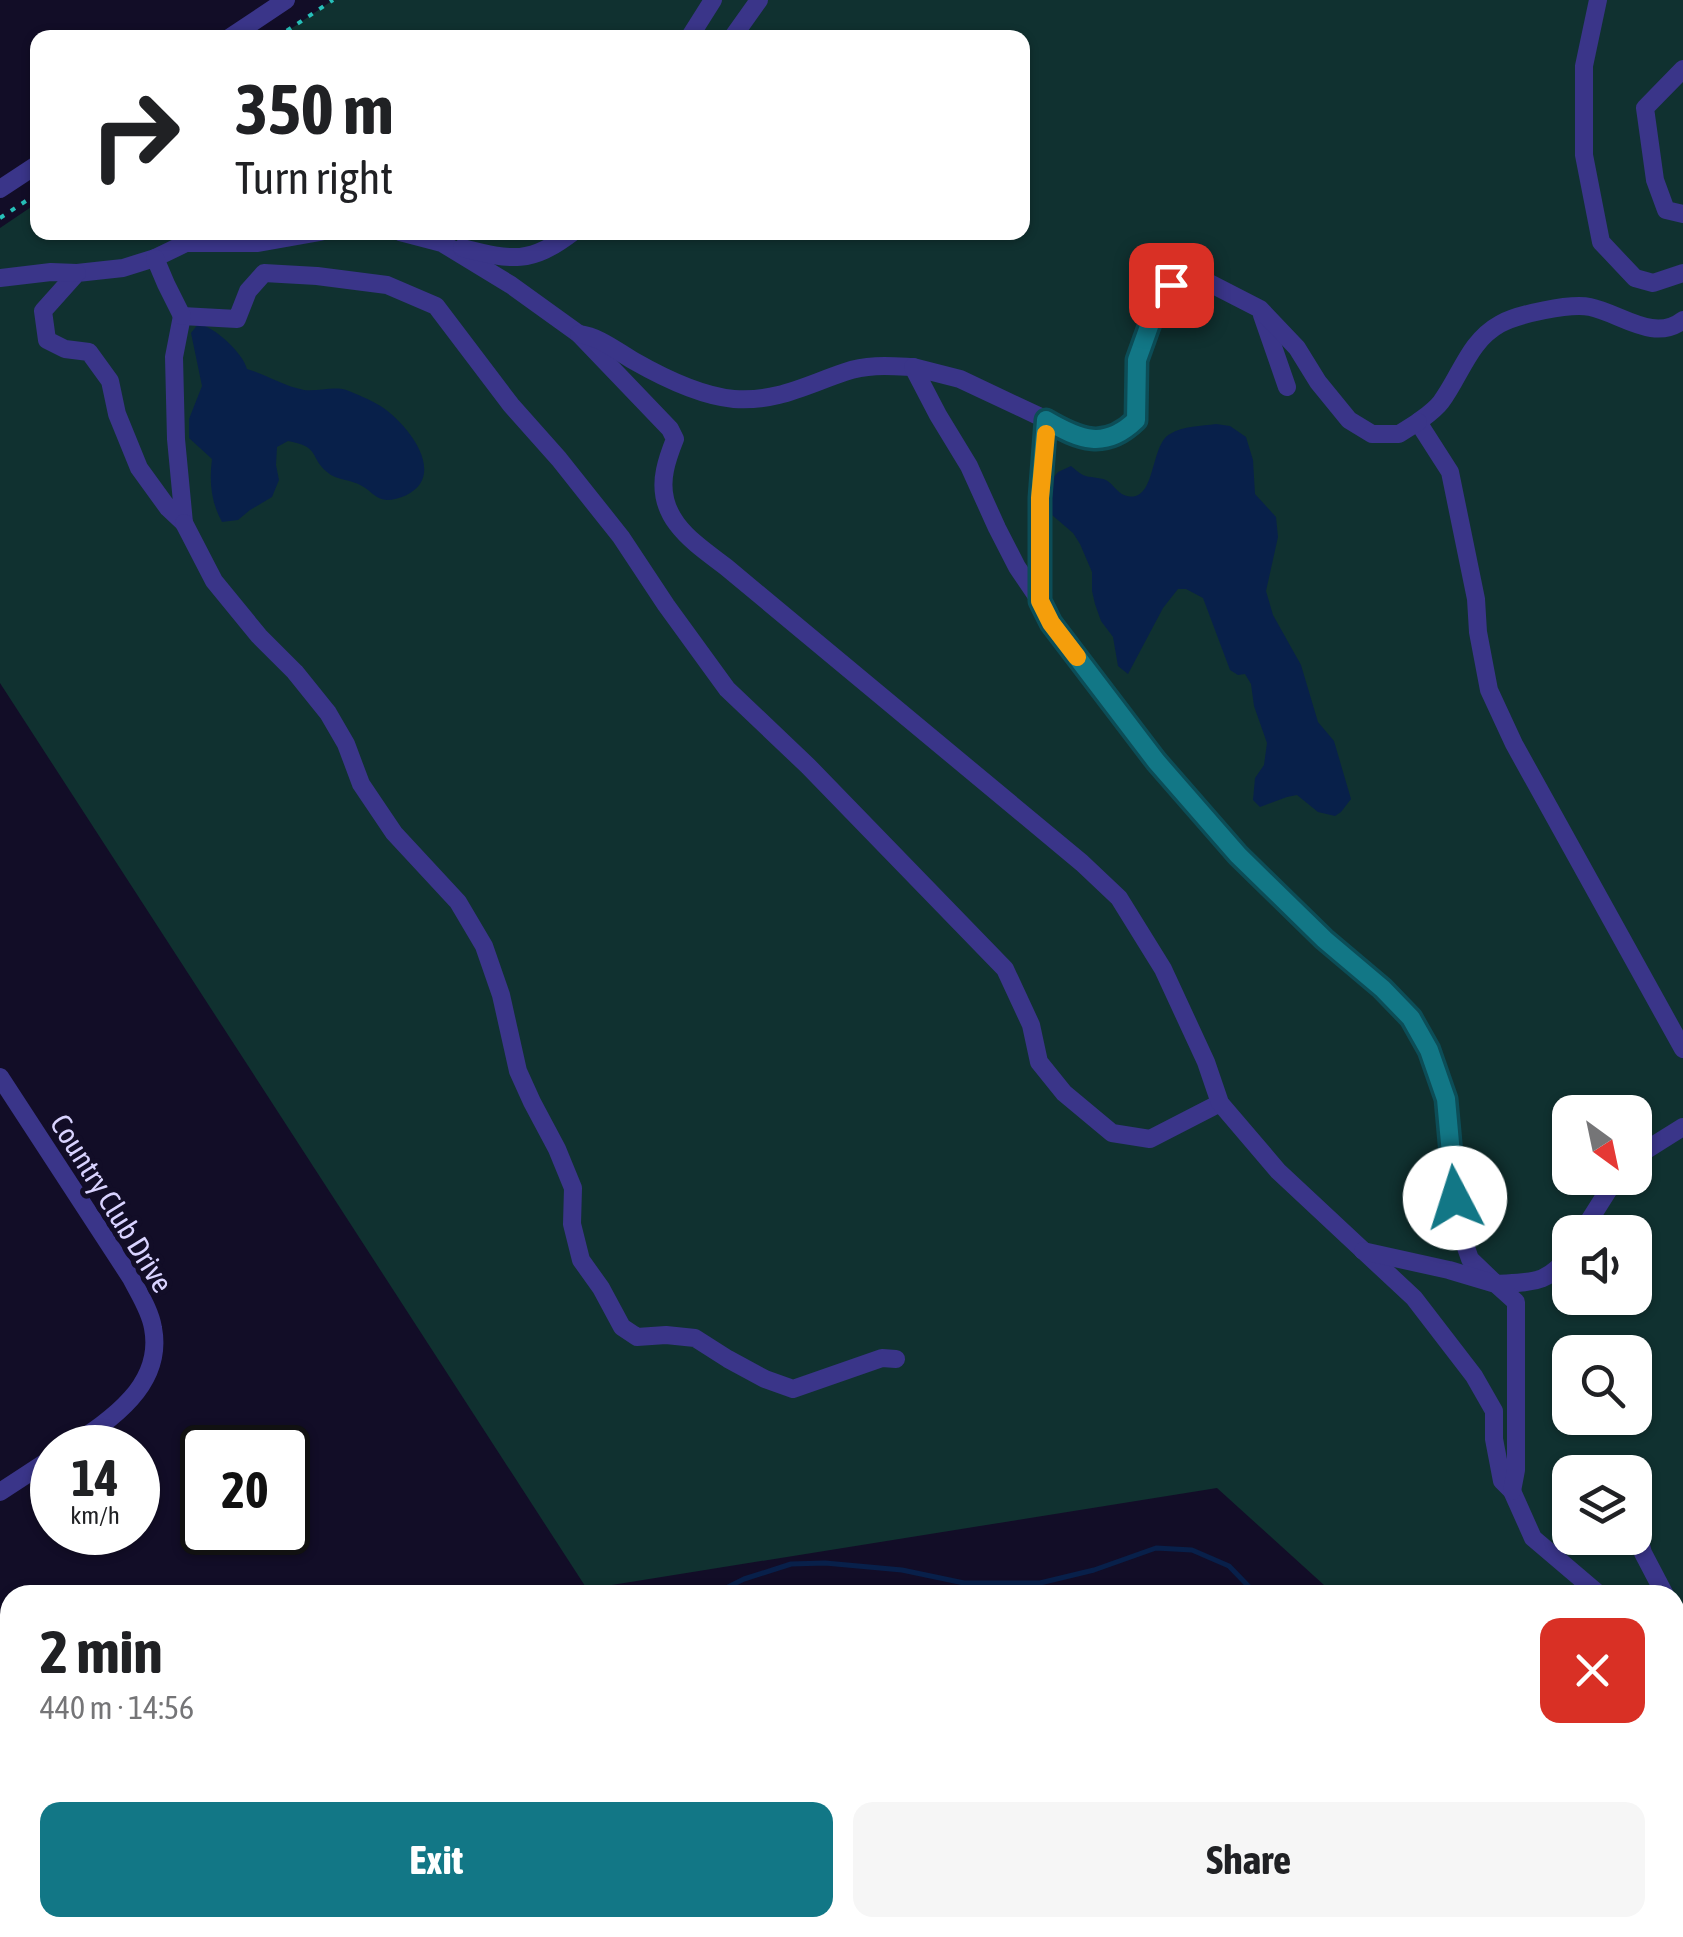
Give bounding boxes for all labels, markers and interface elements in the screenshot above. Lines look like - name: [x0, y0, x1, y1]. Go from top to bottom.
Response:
- text: 350 m: [235, 69, 394, 149]
- icon: right: [70, 70, 200, 200]
- text: Turn right: [235, 152, 393, 204]
- pin: [1129, 243, 1214, 328]
- icon: arrive: [1144, 258, 1199, 313]
- north arrow: [1552, 1095, 1652, 1195]
- map controls: [1552, 1095, 1652, 1555]
- street label: Country Club Drive: [44, 1108, 180, 1298]
- position arrow: [1403, 1146, 1507, 1250]
- button: sound: [1552, 1215, 1652, 1315]
- button: search: [1552, 1335, 1652, 1435]
- speed limit sign: 20: [180, 1425, 310, 1555]
- text: 14: [71, 1449, 118, 1507]
- button: layers: [1552, 1455, 1652, 1555]
- text: km/h: [70, 1501, 120, 1529]
- text: 2 min: [40, 1617, 163, 1686]
- button: close: [1540, 1618, 1645, 1723]
- text: 440 m · 14:56: [40, 1689, 194, 1726]
- button: Exit: [40, 1802, 833, 1917]
- button: Share: [853, 1802, 1645, 1917]

